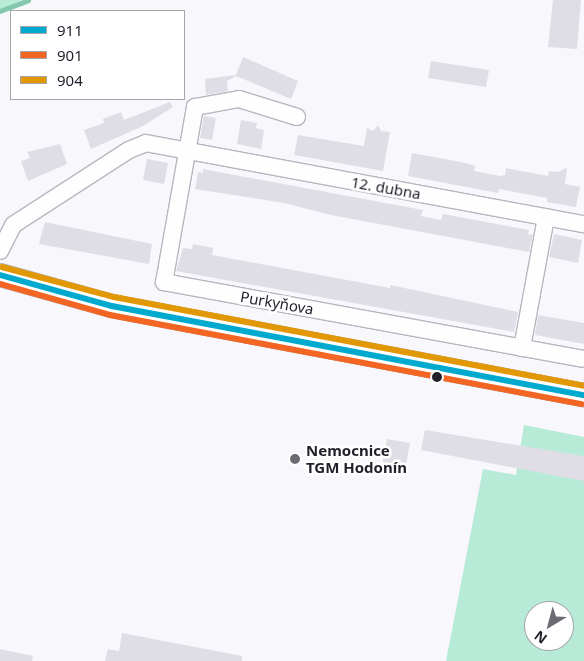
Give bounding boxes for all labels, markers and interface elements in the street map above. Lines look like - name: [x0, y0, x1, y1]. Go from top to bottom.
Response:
- legend: [10, 10, 185, 100]
- text: 911: [57, 20, 83, 40]
- text: 901: [57, 45, 83, 65]
- text: 904: [57, 70, 83, 90]
- street label: 12. dubna: [350, 173, 422, 203]
- street label: Purkyňova: [239, 288, 315, 318]
- unlabelled marker: [432, 372, 442, 382]
- place label: Nemocnice TGM Hodonín: [306, 441, 407, 476]
- marker: Nemocnice TGM Hodonín: [288, 452, 302, 466]
- north arrow: [524, 601, 574, 651]
- text: N: [530, 627, 551, 649]

